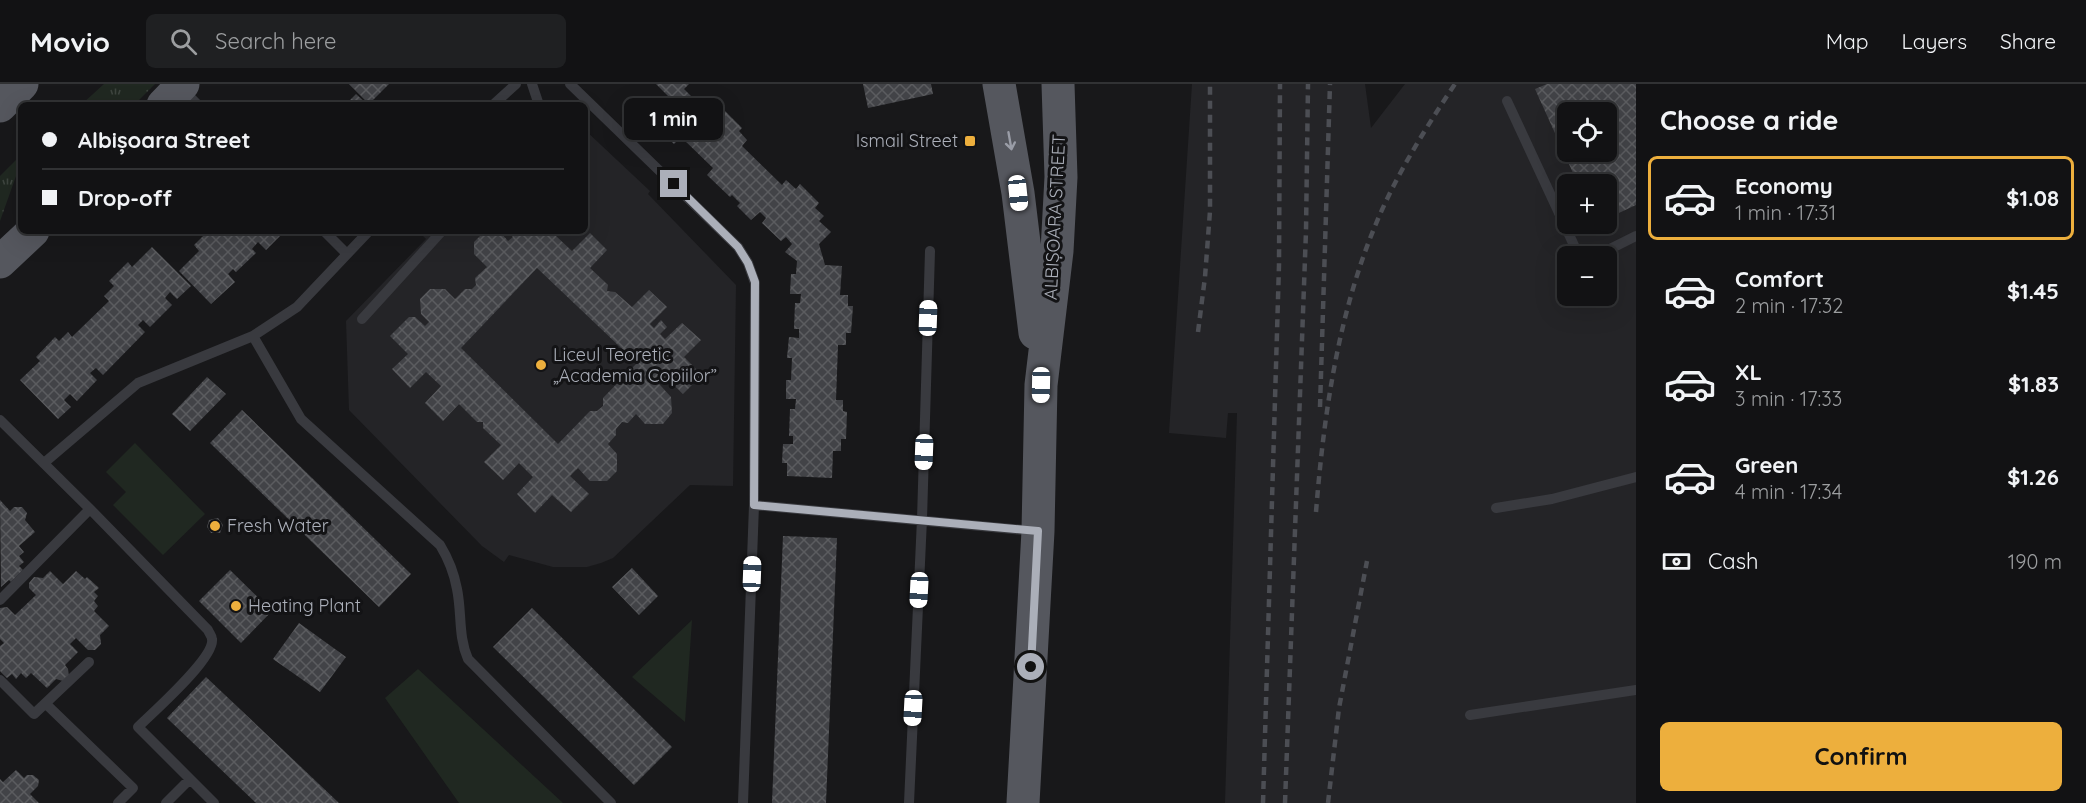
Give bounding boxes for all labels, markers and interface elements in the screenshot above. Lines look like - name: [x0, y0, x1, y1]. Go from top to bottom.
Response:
- search box: [146, 14, 566, 68]
- text: Movio: [30, 24, 110, 59]
- icon: search: [167, 25, 200, 58]
- text: Search here: [215, 27, 337, 55]
- text: Map: [1826, 28, 1869, 54]
- text: Layers: [1902, 28, 1967, 54]
- text: Share: [2000, 28, 2056, 54]
- callout: 1 min: [624, 97, 724, 139]
- map controls: [1557, 102, 1617, 306]
- button: locate: [1557, 102, 1617, 162]
- text: Choose a ride: [1660, 103, 1838, 137]
- text: 1 min: [649, 106, 698, 131]
- text: Albișoara Street: [78, 126, 251, 154]
- place label: Ismail Street: [856, 129, 958, 152]
- one-way arrow: [1004, 131, 1015, 151]
- street label: ALBIȘOARA STREET: [1039, 133, 1070, 300]
- marker: Ismail Street: [963, 134, 977, 148]
- route end: [660, 170, 687, 197]
- icon: car: [1663, 171, 1717, 225]
- text: Economy: [1735, 172, 1833, 200]
- car: [1007, 174, 1029, 212]
- button: +: [1557, 174, 1617, 234]
- text: Drop-off: [78, 184, 172, 212]
- text: $1.08: [2006, 184, 2059, 212]
- text: 1 min · 17:31: [1735, 200, 1836, 225]
- button: −: [1557, 246, 1617, 306]
- icon: car: [1663, 264, 1717, 318]
- text: Comfort: [1735, 265, 1824, 293]
- text: $1.45: [2007, 277, 2059, 305]
- text: 2 min · 17:32: [1735, 293, 1843, 318]
- car: [918, 300, 938, 336]
- place label: Liceul Teoretic „Academia Copiilor”: [553, 343, 717, 387]
- icon: car: [1663, 357, 1717, 411]
- marker: Liceul Teoretic „Academia Copiilor”: [534, 358, 548, 372]
- text: XL: [1735, 358, 1762, 386]
- car: [1032, 367, 1050, 403]
- text: $1.83: [2008, 370, 2059, 398]
- text: 3 min · 17:33: [1735, 386, 1842, 411]
- car: [914, 434, 934, 470]
- icon: car: [1663, 450, 1717, 504]
- text: Green: [1735, 451, 1798, 479]
- text: $1.26: [2007, 463, 2059, 491]
- text: 4 min · 17:34: [1735, 479, 1842, 504]
- place label: Fresh Water: [227, 514, 329, 537]
- marker: Fresh Water: [208, 519, 222, 533]
- icon: cash: [1660, 545, 1693, 578]
- text: Cash: [1708, 547, 1759, 575]
- text: 190 m: [2008, 549, 2062, 574]
- car: [742, 556, 762, 592]
- car: [909, 572, 929, 608]
- place label: Heating Plant: [248, 594, 361, 617]
- marker: Heating Plant: [229, 599, 243, 613]
- route start: [1017, 653, 1044, 680]
- car: [903, 690, 923, 726]
- button: Confirm: [1660, 722, 2062, 791]

